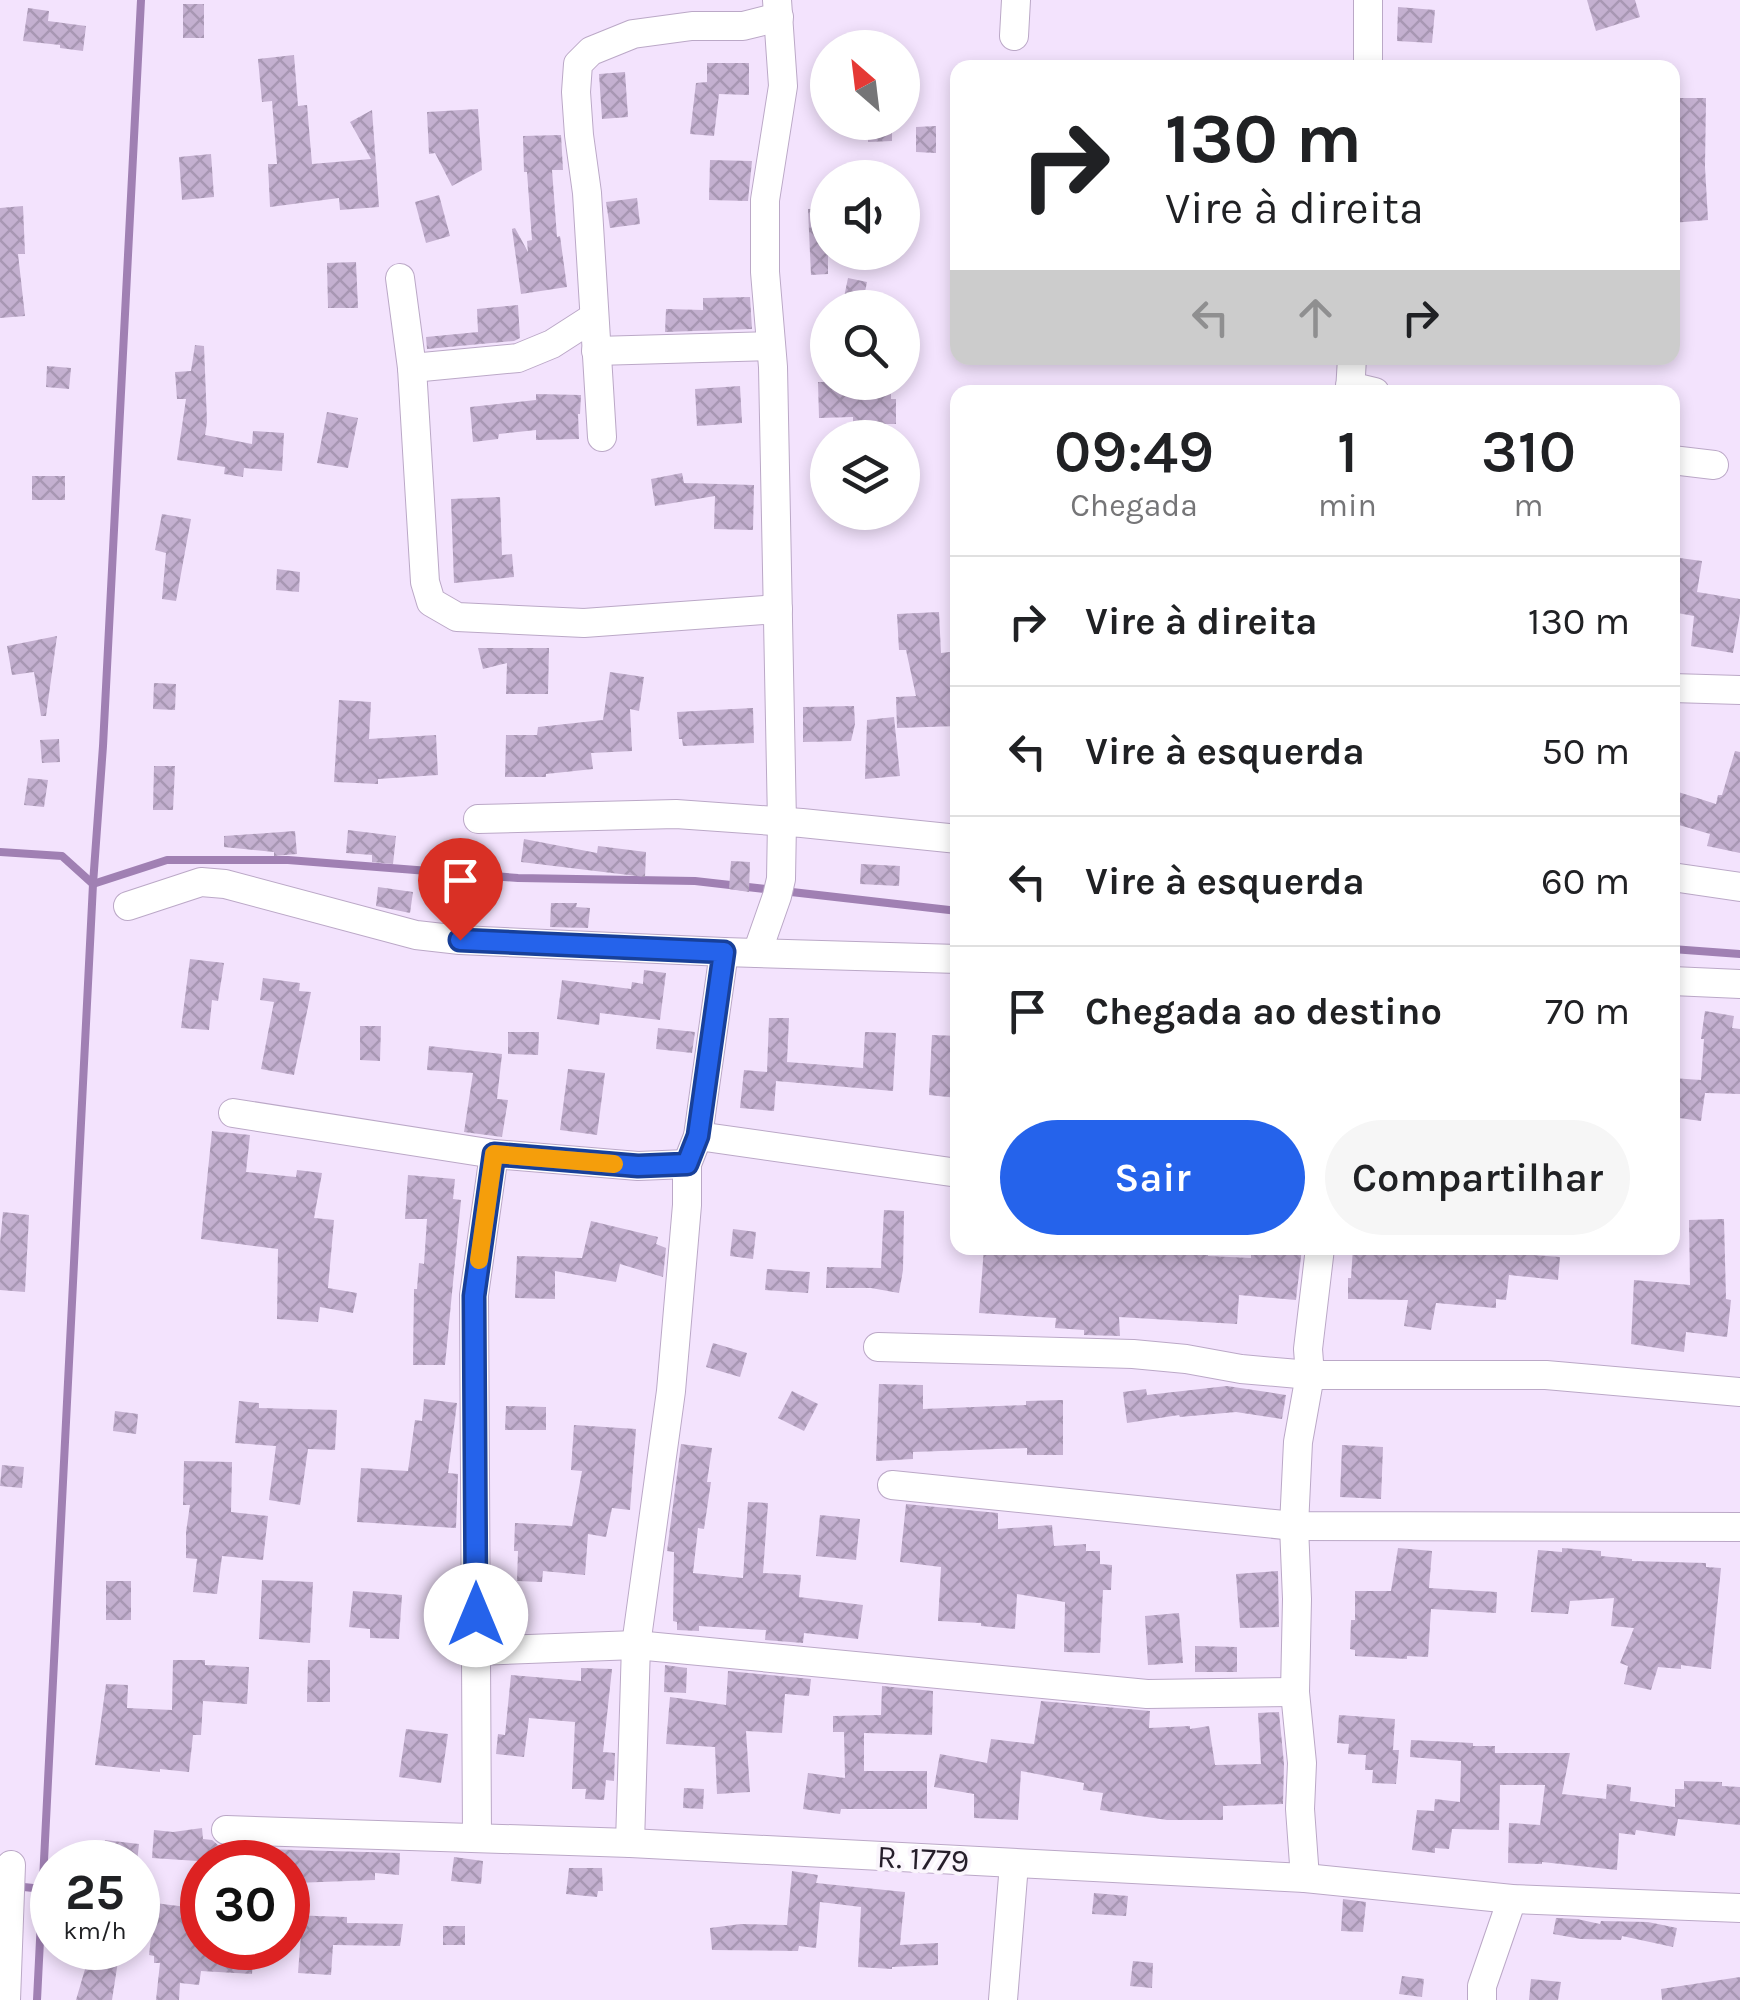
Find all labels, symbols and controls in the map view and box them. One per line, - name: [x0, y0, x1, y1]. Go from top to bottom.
- north arrow: [810, 30, 920, 140]
- map controls: [810, 30, 920, 530]
- text: 130 m: [1165, 98, 1362, 180]
- icon: right: [1000, 100, 1130, 230]
- button: sound: [810, 160, 920, 270]
- text: Vire à direita: [1165, 182, 1424, 234]
- button: search: [810, 290, 920, 400]
- icon: left: [1183, 290, 1238, 345]
- icon: ahead: [1288, 290, 1343, 345]
- icon: right: [1393, 290, 1448, 345]
- text: 09:49: [1054, 417, 1214, 487]
- text: 1: [1337, 417, 1358, 487]
- text: 310: [1481, 417, 1576, 487]
- button: layers: [810, 420, 920, 530]
- text: Chegada: [1070, 487, 1198, 524]
- text: min: [1318, 487, 1377, 524]
- text: m: [1513, 487, 1543, 524]
- icon: right: [1000, 594, 1055, 649]
- text: Vire à direita: [1085, 599, 1317, 644]
- text: 130 m: [1528, 599, 1630, 644]
- icon: left: [1000, 724, 1055, 779]
- text: Vire à esquerda: [1085, 729, 1365, 774]
- text: 50 m: [1541, 729, 1630, 774]
- pin: [418, 838, 503, 941]
- icon: arrive: [433, 853, 488, 908]
- icon: left: [1000, 854, 1055, 909]
- text: Vire à esquerda: [1085, 859, 1365, 904]
- text: 60 m: [1541, 859, 1630, 904]
- icon: arrive: [1000, 984, 1055, 1039]
- text: Chegada ao destino: [1085, 989, 1442, 1034]
- text: 70 m: [1545, 989, 1630, 1034]
- button: Sair: [1000, 1120, 1305, 1235]
- button: Compartilhar: [1325, 1120, 1630, 1235]
- position arrow: [424, 1563, 528, 1667]
- street label: R. 1779: [876, 1838, 970, 1880]
- speed limit sign: 30: [180, 1840, 310, 1970]
- text: 25: [65, 1863, 125, 1922]
- text: km/h: [63, 1916, 127, 1945]

